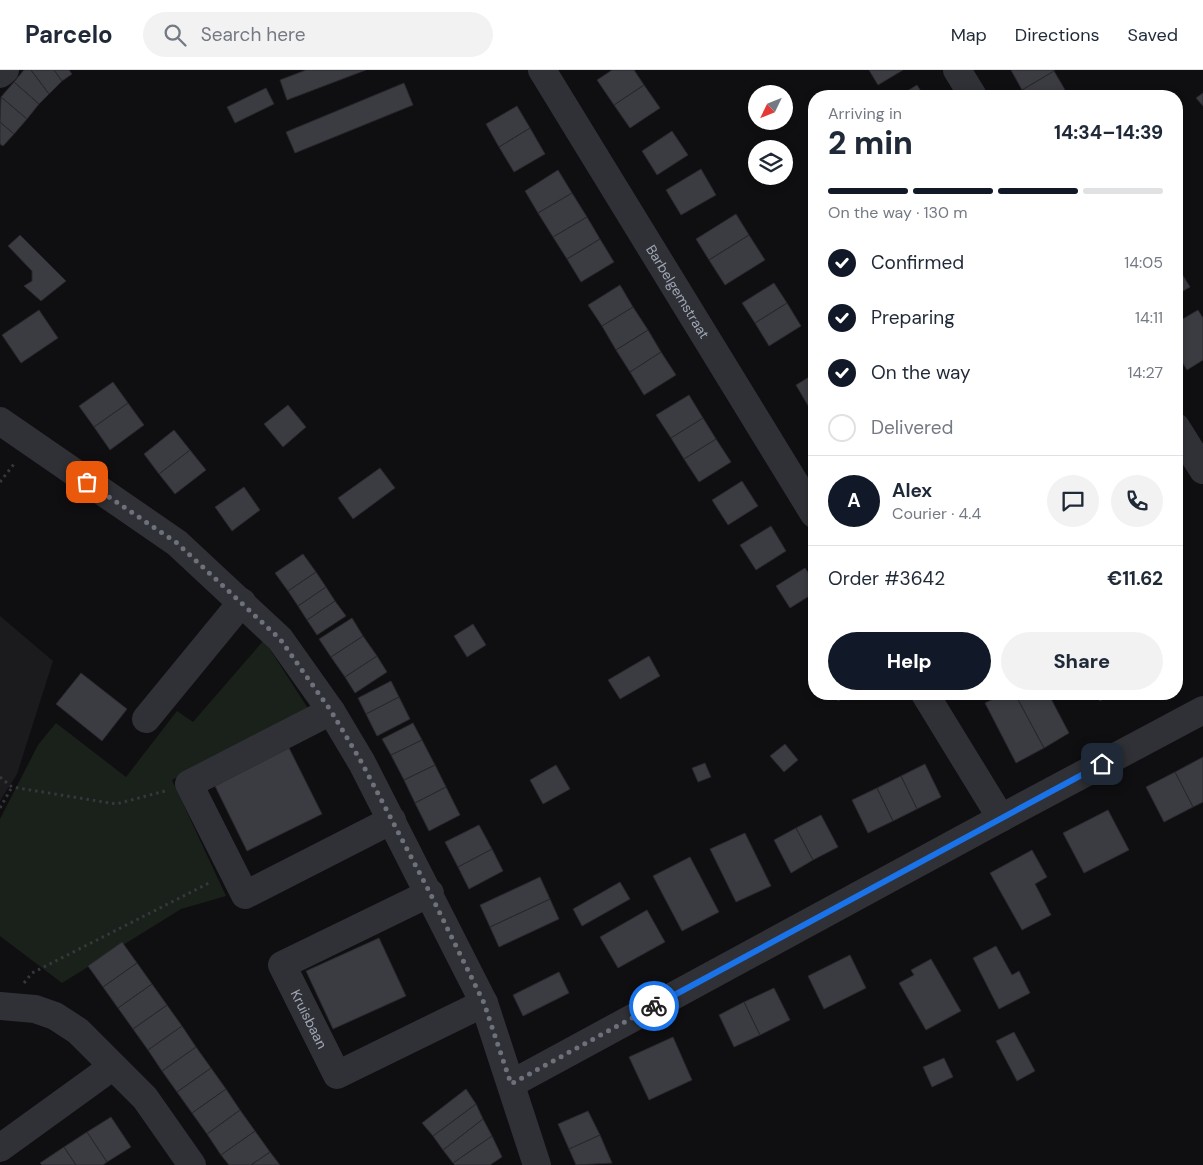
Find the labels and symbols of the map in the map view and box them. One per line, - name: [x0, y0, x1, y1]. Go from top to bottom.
- north arrow: [748, 85, 792, 130]
- street label: Barbelgemstraat: [642, 241, 713, 342]
- pin: [66, 461, 108, 503]
- pin: [1081, 743, 1123, 785]
- courier: [629, 981, 679, 1031]
- street label: Kruisbaan: [287, 986, 331, 1052]

